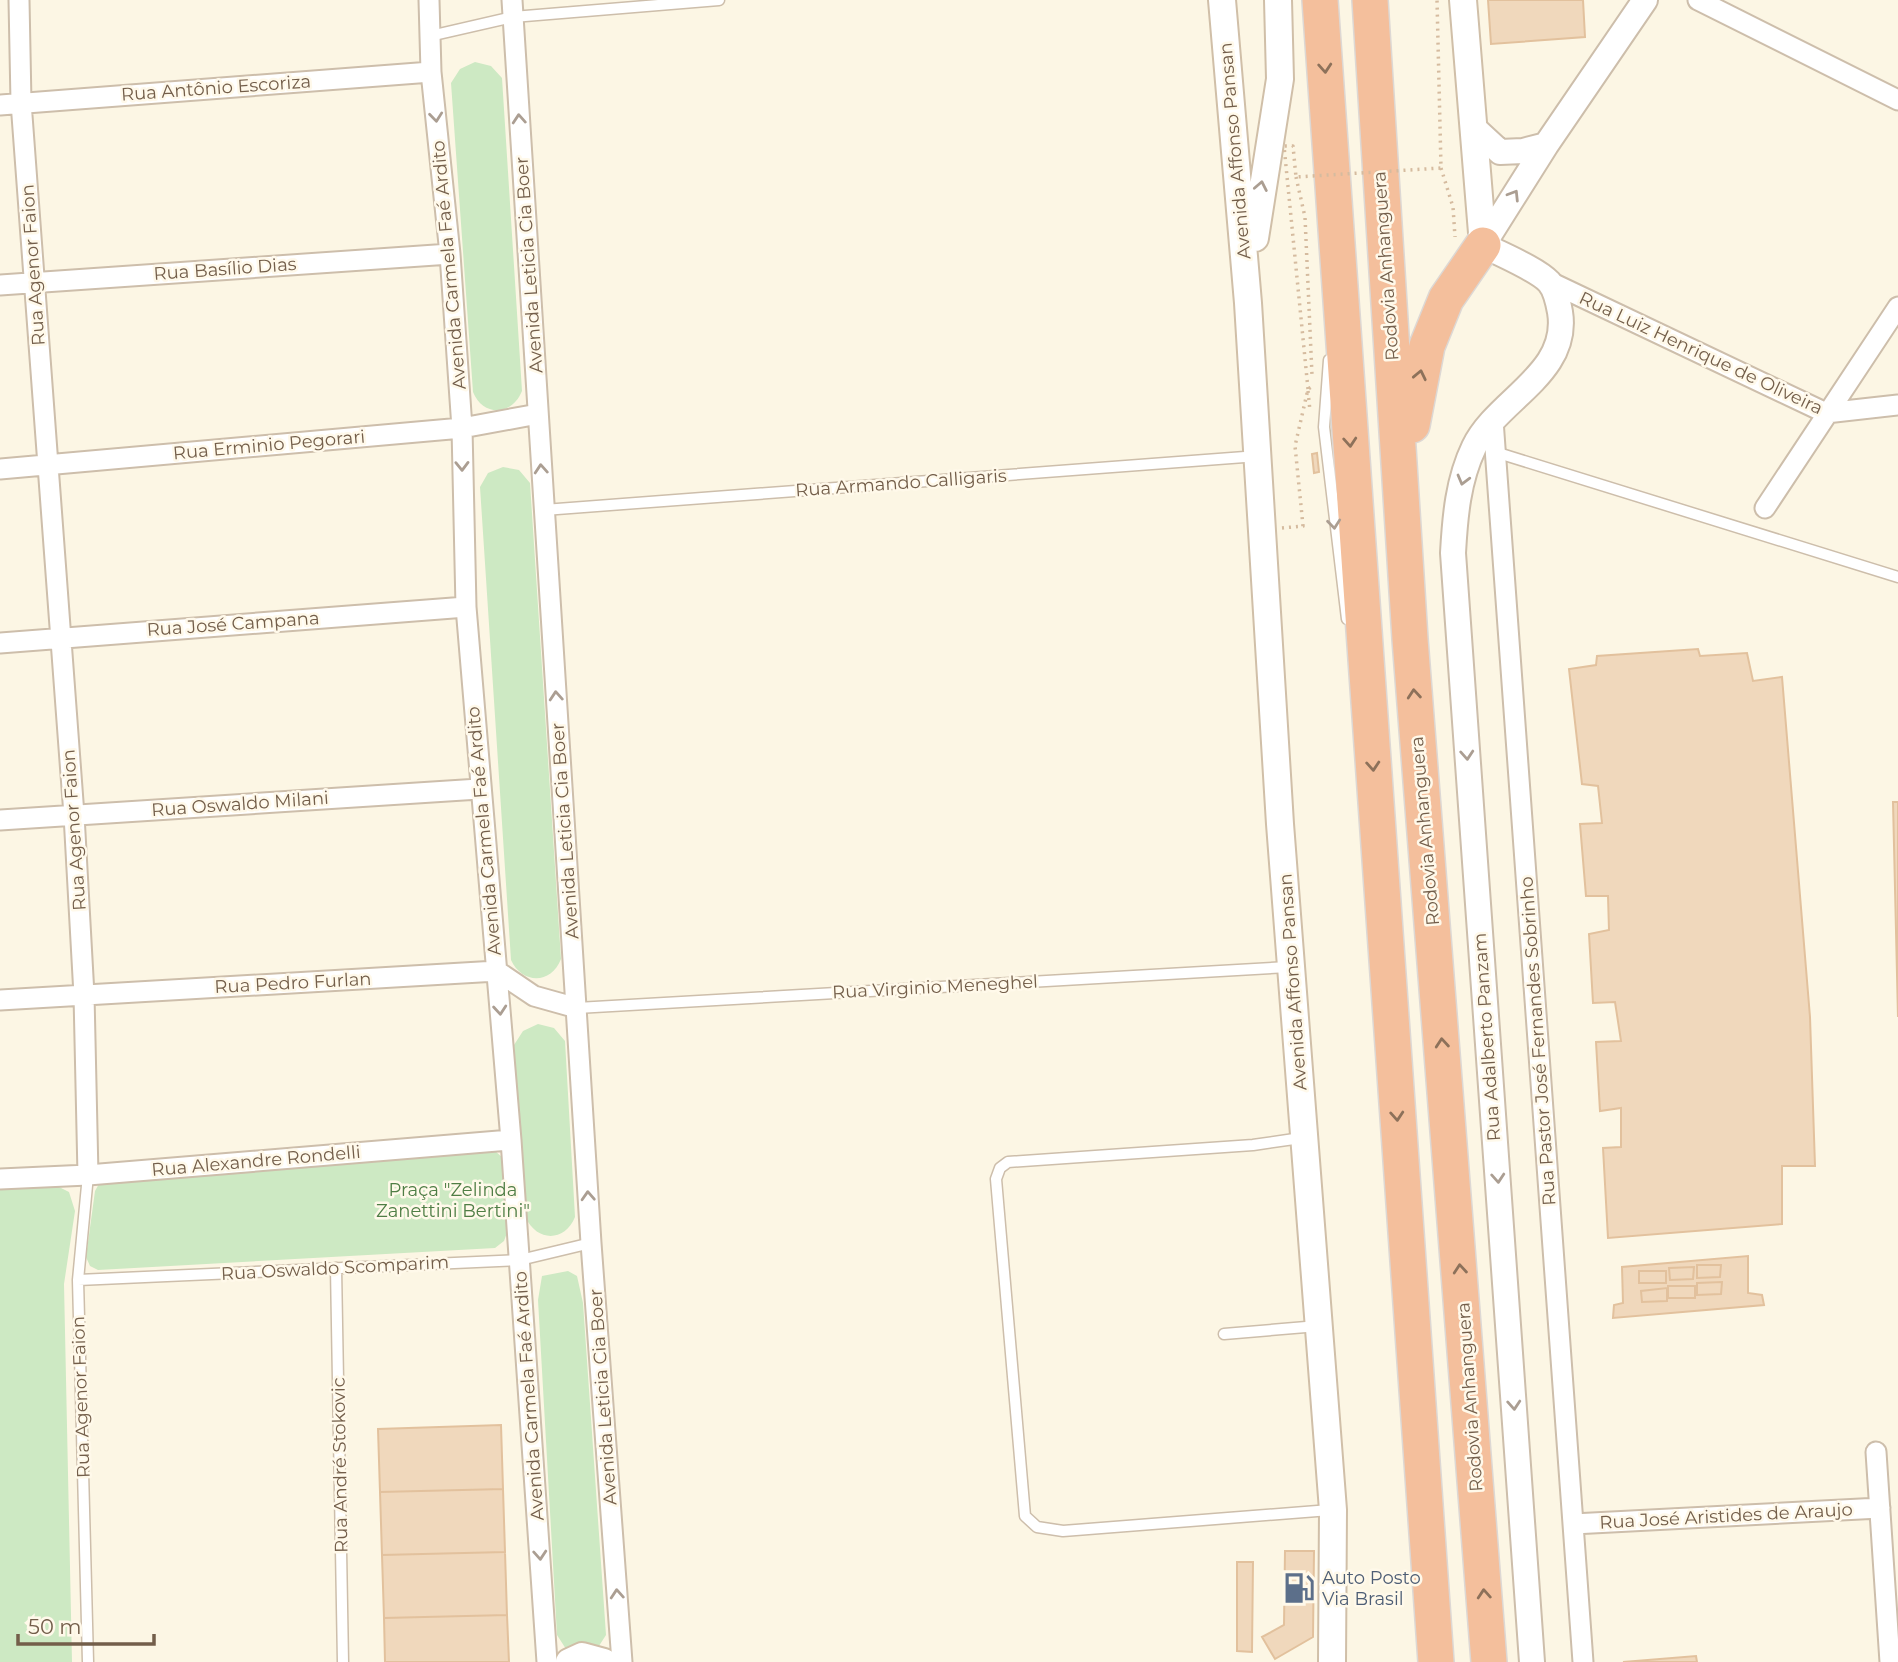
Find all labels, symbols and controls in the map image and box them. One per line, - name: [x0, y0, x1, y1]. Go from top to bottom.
- street label: Avenida Affonso Pansan: [1215, 42, 1255, 260]
- one-way arrow: [1317, 63, 1332, 74]
- street label: Rua Antônio Escoriza: [120, 70, 312, 106]
- one-way arrow: [428, 112, 443, 123]
- one-way arrow: [512, 114, 527, 125]
- street label: Avenida Carmela Faé Ardito: [427, 139, 471, 391]
- street label: Avenida Leticia Cia Boer: [510, 156, 548, 374]
- street label: Rodovia Anhanguera: [1368, 171, 1404, 361]
- one-way arrow: [1253, 180, 1268, 192]
- street label: Rua Agenor Faion: [16, 184, 50, 346]
- one-way arrow: [1506, 190, 1519, 203]
- street label: Rua Basílio Dias: [153, 253, 297, 285]
- street label: Rua Luiz Henrique de Oliveira: [1576, 287, 1826, 419]
- one-way arrow: [1411, 369, 1426, 381]
- street label: Rua Erminio Pegorari: [172, 426, 366, 464]
- one-way arrow: [1343, 436, 1358, 447]
- one-way arrow: [455, 461, 470, 472]
- one-way arrow: [534, 463, 549, 474]
- street label: Rua Armando Calligaris: [795, 465, 1008, 501]
- one-way arrow: [1457, 474, 1471, 486]
- one-way arrow: [1326, 519, 1341, 530]
- street label: Rua José Campana: [146, 607, 320, 641]
- one-way arrow: [1407, 688, 1422, 699]
- one-way arrow: [549, 690, 564, 701]
- street label: Avenida Carmela Faé Ardito: [462, 705, 506, 957]
- street label: Avenida Leticia Cia Boer: [546, 722, 584, 940]
- street label: Rodovia Anhanguera: [1406, 735, 1444, 927]
- street label: Rua Agenor Faion: [57, 749, 91, 911]
- one-way arrow: [1459, 750, 1474, 761]
- one-way arrow: [1365, 761, 1380, 772]
- street label: Rua Oswaldo Milani: [151, 787, 329, 821]
- street label: Avenida Affonso Pansan: [1274, 873, 1312, 1091]
- street label: Rua Pastor José Fernandes Sobrinho: [1516, 876, 1560, 1206]
- street label: Rua Adalberto Panzam: [1469, 932, 1505, 1142]
- street label: Rua Pedro Furlan: [214, 968, 372, 998]
- street label: Rua Virginio Meneghel: [832, 971, 1038, 1003]
- one-way arrow: [492, 1005, 507, 1016]
- one-way arrow: [1435, 1037, 1450, 1048]
- one-way arrow: [1390, 1110, 1405, 1121]
- street label: Rua Alexandre Rondelli: [151, 1141, 361, 1181]
- one-way arrow: [1490, 1173, 1505, 1184]
- park label: Praça "Zelinda Zanettini Bertini": [376, 1179, 530, 1222]
- one-way arrow: [581, 1190, 596, 1201]
- street label: Rua Oswaldo Scomparim: [220, 1251, 450, 1285]
- one-way arrow: [1453, 1264, 1468, 1275]
- street label: Avenida Carmela Faé Ardito: [509, 1270, 549, 1522]
- street label: Avenida Leticia Cia Boer: [584, 1288, 622, 1506]
- street label: Rodovia Anhanguera: [1452, 1302, 1488, 1492]
- street label: Rua Agenor Faion: [67, 1316, 95, 1478]
- street label: Rua André Stokovic: [327, 1377, 353, 1553]
- one-way arrow: [1506, 1400, 1521, 1411]
- street label: Rua José Aristides de Araujo: [1599, 1498, 1853, 1534]
- one-way arrow: [532, 1550, 547, 1561]
- place label: Auto Posto Via Brasil: [1322, 1567, 1421, 1610]
- fuel station icon: Auto Posto Via Brasil: [1282, 1571, 1316, 1605]
- one-way arrow: [610, 1588, 625, 1599]
- one-way arrow: [1477, 1588, 1492, 1599]
- scale bar: [18, 1602, 154, 1646]
- text: 50 m: [28, 1614, 82, 1639]

